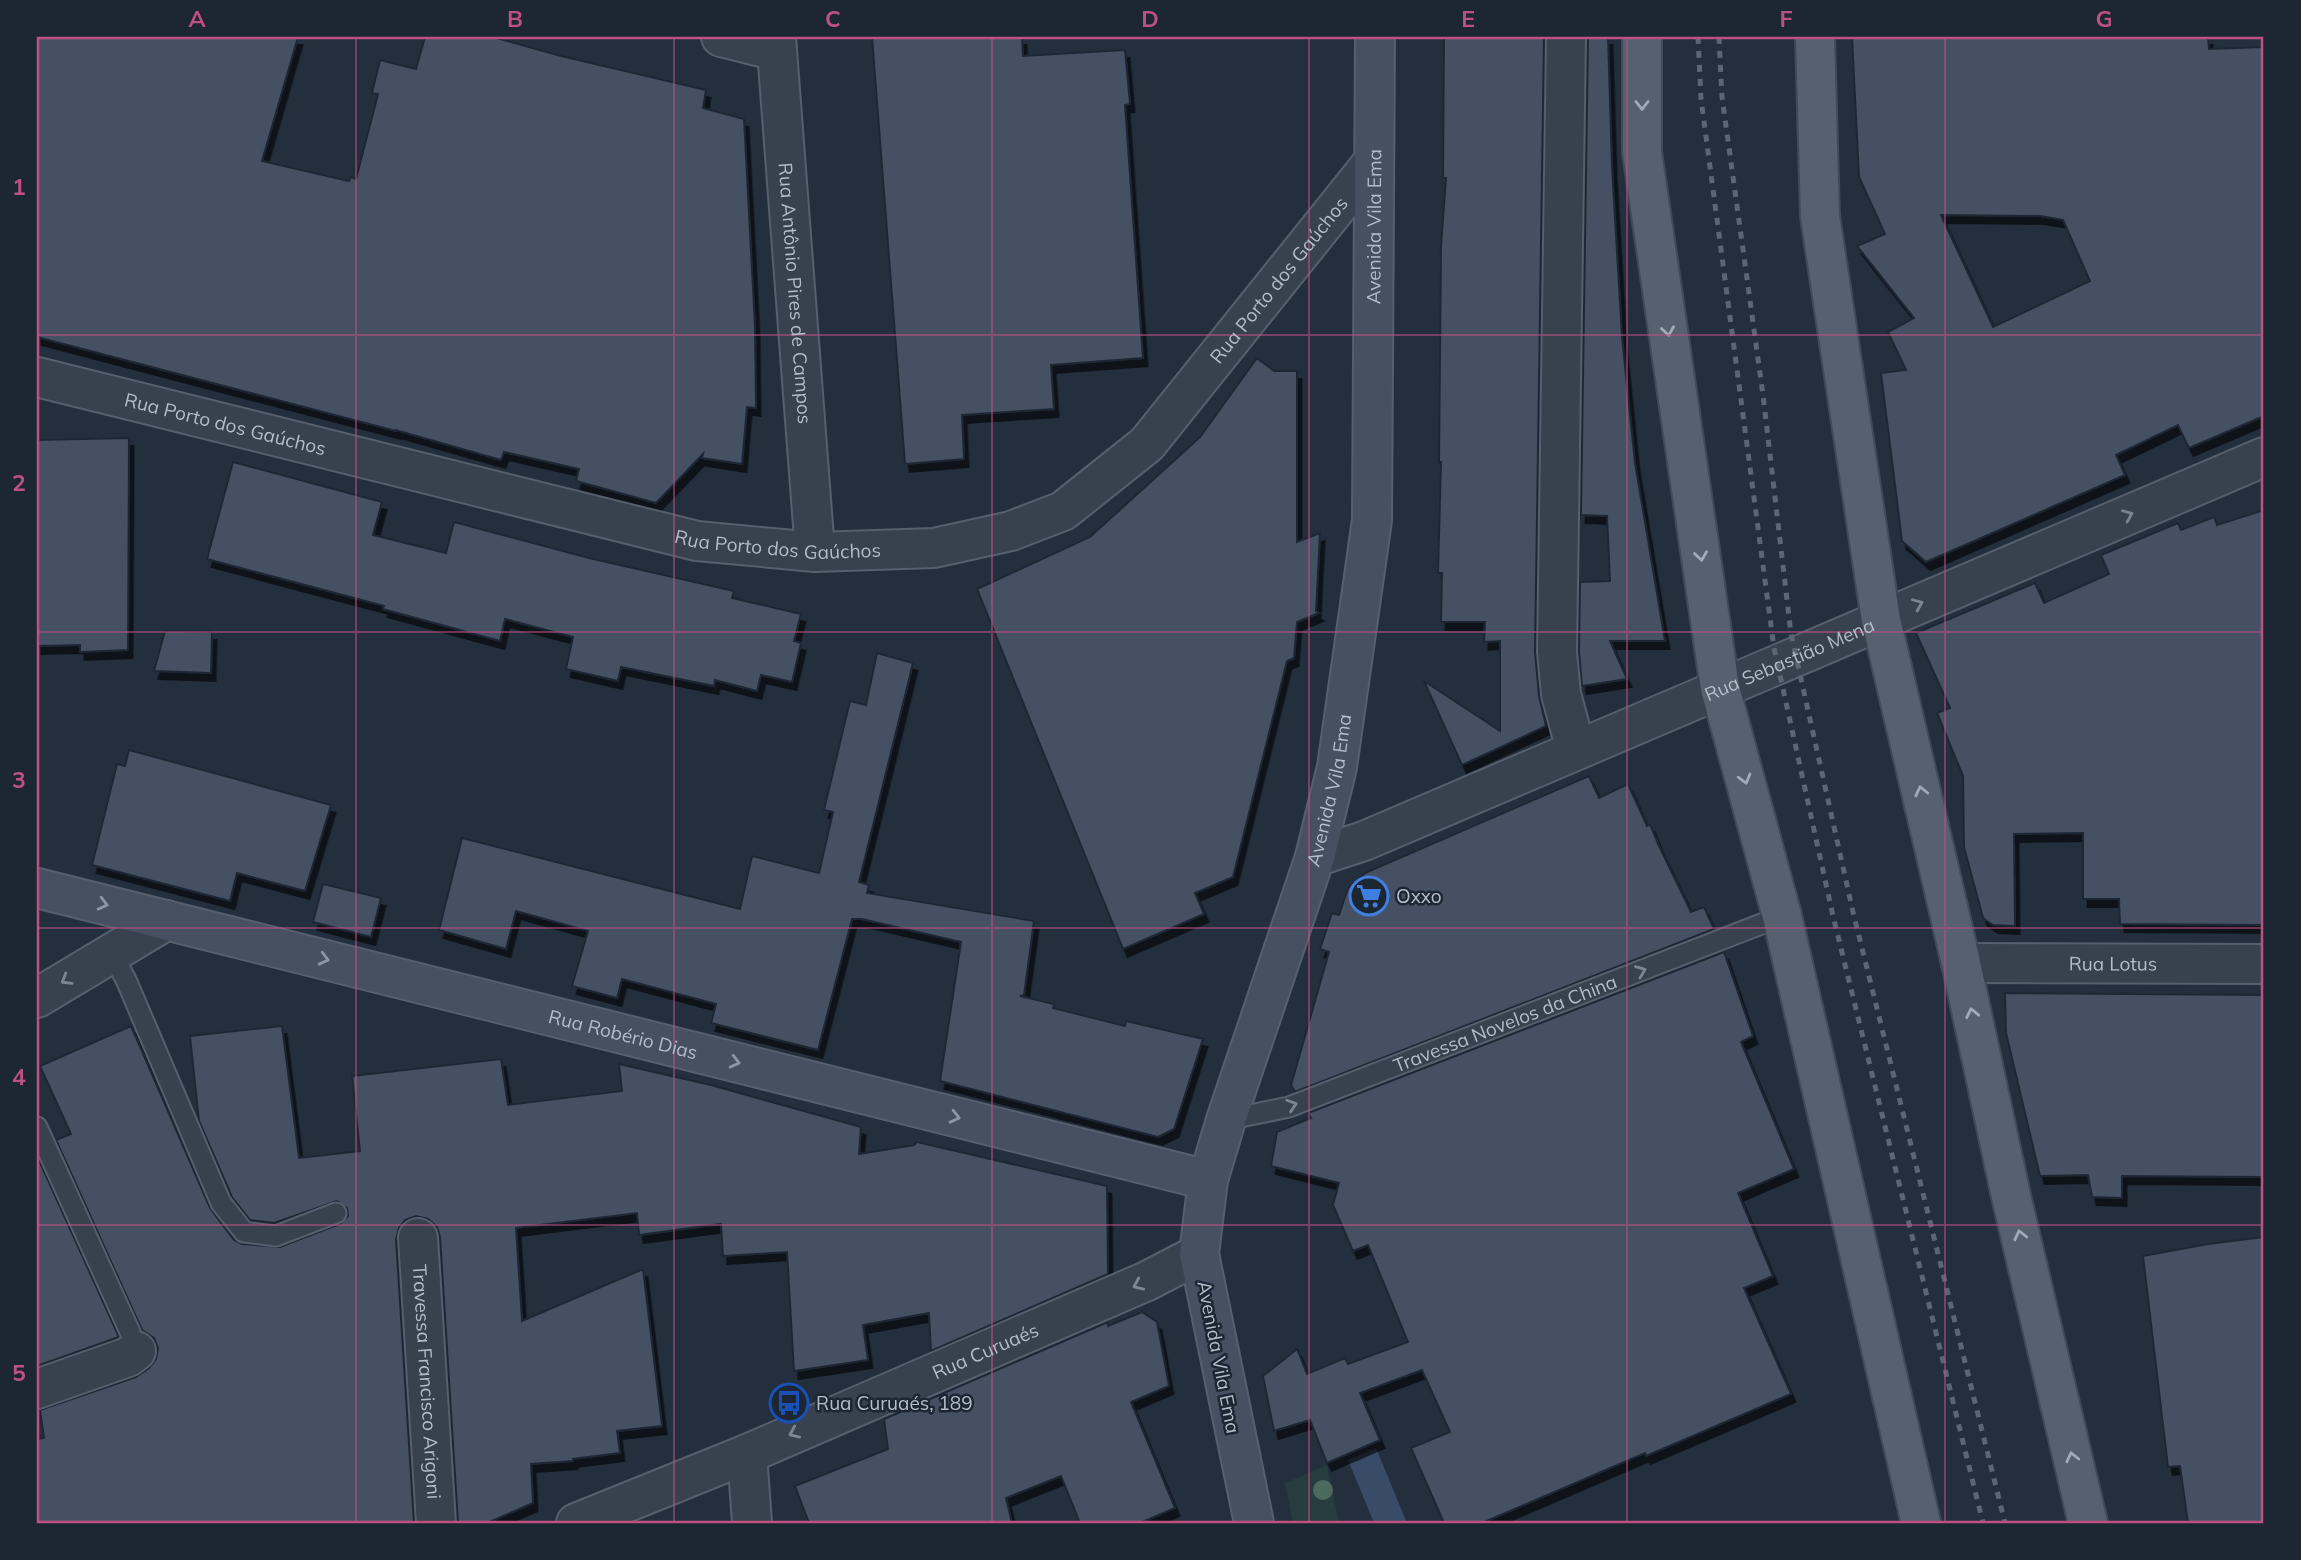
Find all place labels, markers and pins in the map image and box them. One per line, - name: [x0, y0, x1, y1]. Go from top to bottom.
- supermarket icon: Oxxo: [1348, 875, 1390, 917]
- place label: Oxxo: [1396, 884, 1442, 908]
- bus stop icon: Rua Curuaés, 189: [768, 1382, 810, 1424]
- place label: Rua Curuaés, 189: [816, 1391, 973, 1415]

